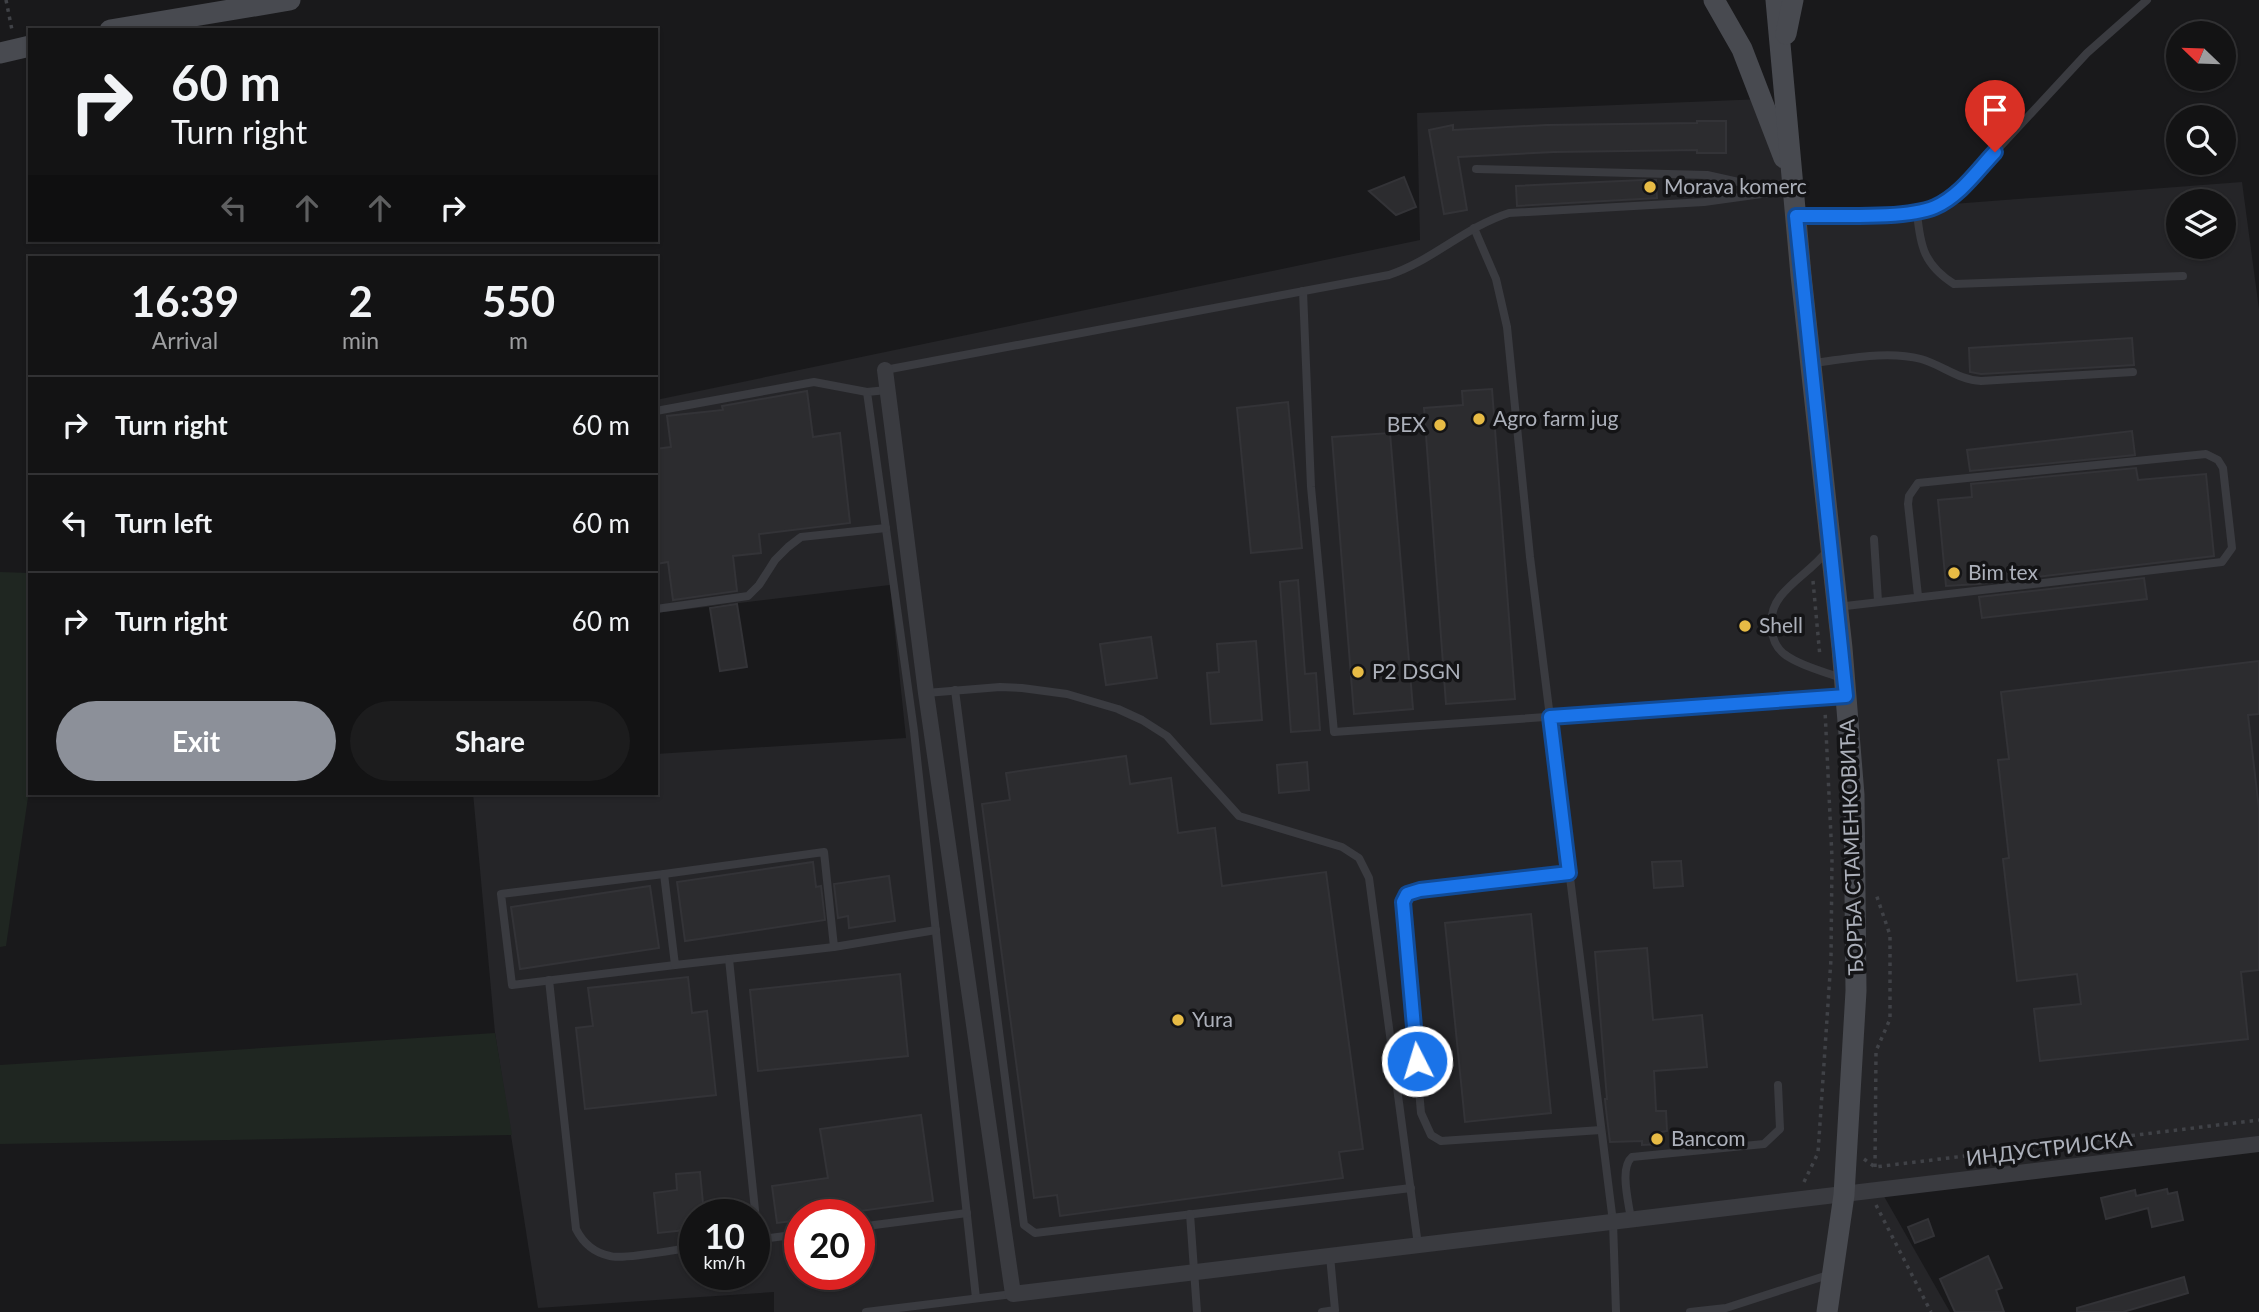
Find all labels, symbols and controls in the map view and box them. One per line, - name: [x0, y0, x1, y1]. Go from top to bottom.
- north arrow: [2166, 21, 2236, 91]
- map controls: [2166, 21, 2236, 259]
- text: 60 m: [171, 53, 281, 111]
- icon: right: [56, 56, 147, 147]
- pin: [1965, 80, 2025, 152]
- icon: arrive: [1976, 91, 2014, 129]
- button: search: [2166, 105, 2236, 175]
- text: Turn right: [171, 112, 307, 151]
- place label: Morava komerc: [1664, 173, 1807, 198]
- marker: Morava komerc: [1642, 179, 1658, 195]
- icon: left: [215, 189, 253, 227]
- icon: ahead: [288, 189, 326, 227]
- icon: ahead: [361, 189, 399, 227]
- icon: right: [434, 189, 472, 227]
- button: layers: [2166, 189, 2236, 259]
- text: 16:39: [131, 276, 239, 326]
- text: 2: [348, 276, 373, 326]
- text: 550: [482, 276, 555, 326]
- text: Arrival: [152, 326, 218, 354]
- text: min: [342, 326, 379, 354]
- text: m: [509, 326, 528, 354]
- place label: Agro farm jug: [1493, 405, 1618, 430]
- icon: right: [56, 406, 94, 444]
- text: Turn right: [115, 409, 228, 441]
- text: 60 m: [572, 409, 630, 441]
- place label: BEX: [1387, 411, 1426, 436]
- marker: Agro farm jug: [1471, 411, 1487, 427]
- marker: BEX: [1432, 417, 1448, 433]
- icon: left: [56, 504, 94, 542]
- text: Turn left: [115, 507, 212, 539]
- text: 60 m: [572, 507, 630, 539]
- place label: Bim tex: [1968, 559, 2038, 584]
- marker: Bim tex: [1946, 565, 1962, 581]
- icon: right: [56, 602, 94, 640]
- text: Turn right: [115, 605, 228, 637]
- text: 60 m: [572, 605, 630, 637]
- place label: Shell: [1759, 612, 1803, 637]
- marker: Shell: [1737, 618, 1753, 634]
- place label: P2 DSGN: [1372, 658, 1461, 683]
- marker: P2 DSGN: [1350, 664, 1366, 680]
- button: Exit: [56, 701, 336, 781]
- button: Share: [350, 701, 630, 781]
- street label: ЂОРЂА СТАМЕНКОВИЋА: [1834, 718, 1867, 976]
- place label: Yura: [1192, 1006, 1233, 1031]
- marker: Yura: [1170, 1012, 1186, 1028]
- position arrow: [1380, 1024, 1454, 1098]
- place label: Bancom: [1671, 1125, 1746, 1150]
- street label: ИНДУСТРИЈСКА: [1964, 1125, 2134, 1170]
- marker: Bancom: [1649, 1131, 1665, 1147]
- speed limit sign: 20: [784, 1199, 875, 1290]
- text: 10: [704, 1214, 745, 1256]
- text: km/h: [703, 1251, 746, 1273]

